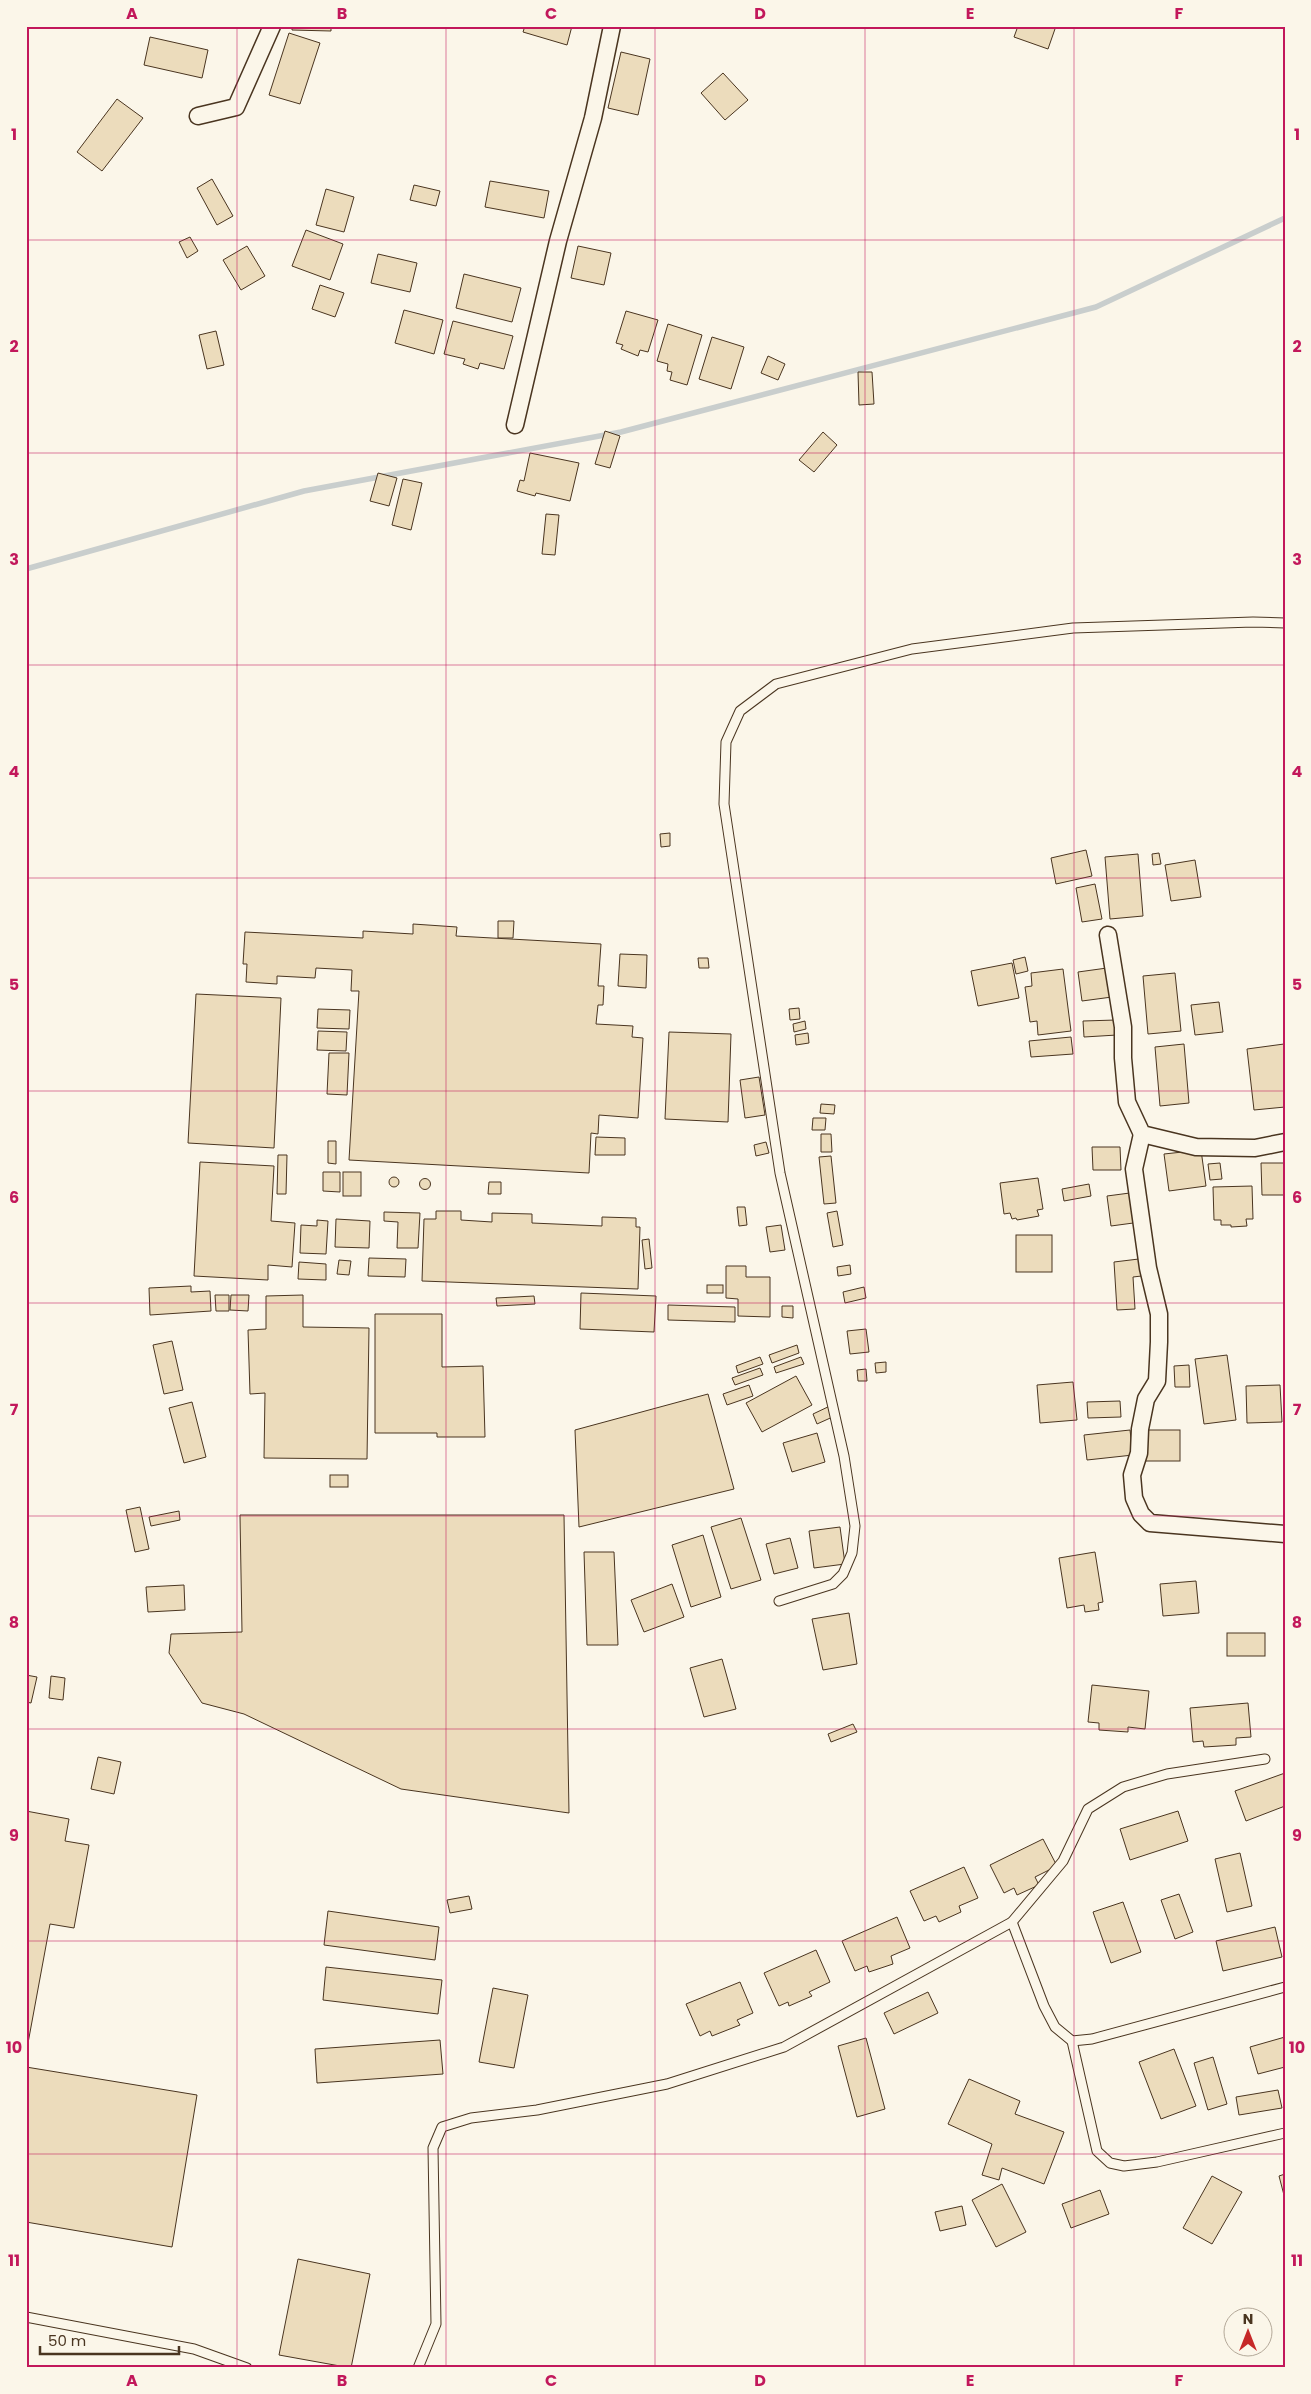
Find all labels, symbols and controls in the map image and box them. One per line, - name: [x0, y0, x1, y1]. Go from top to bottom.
- text: A: [126, 2, 138, 25]
- text: B: [337, 2, 347, 25]
- text: C: [545, 2, 557, 25]
- text: D: [754, 2, 766, 25]
- text: E: [966, 2, 974, 25]
- text: F: [1175, 2, 1184, 25]
- text: 1: [11, 123, 17, 146]
- text: 1: [1294, 123, 1300, 146]
- text: 2: [9, 335, 19, 358]
- text: 2: [1292, 335, 1302, 358]
- text: 3: [9, 548, 19, 571]
- text: 3: [1292, 548, 1302, 571]
- text: 4: [9, 760, 20, 783]
- text: 4: [1292, 760, 1303, 783]
- text: 5: [9, 973, 19, 996]
- text: 5: [1292, 973, 1302, 996]
- text: 6: [9, 1186, 19, 1209]
- text: 6: [1292, 1186, 1302, 1209]
- text: 7: [10, 1398, 19, 1421]
- text: 7: [1293, 1398, 1302, 1421]
- text: 8: [9, 1611, 19, 1634]
- text: 8: [1292, 1611, 1302, 1634]
- text: 9: [9, 1824, 19, 1847]
- text: 9: [1292, 1824, 1302, 1847]
- text: 10: [6, 2036, 22, 2059]
- text: 10: [1289, 2036, 1305, 2059]
- text: 11: [8, 2249, 20, 2272]
- text: 11: [1291, 2249, 1303, 2272]
- north arrow: [1224, 2306, 1274, 2356]
- text: N: [1243, 2309, 1253, 2329]
- scale bar: [40, 2324, 179, 2356]
- text: 50 m: [48, 2330, 86, 2351]
- text: A: [126, 2369, 138, 2392]
- text: B: [337, 2369, 347, 2392]
- text: C: [545, 2369, 557, 2392]
- text: D: [754, 2369, 766, 2392]
- text: E: [966, 2369, 974, 2392]
- text: F: [1175, 2369, 1184, 2392]

